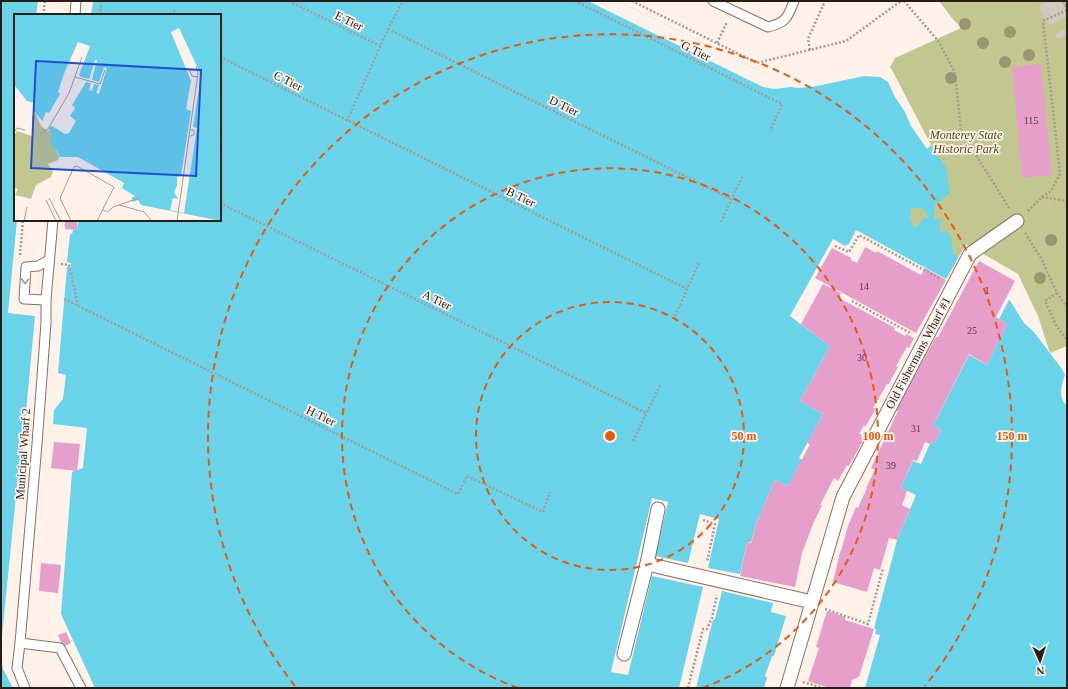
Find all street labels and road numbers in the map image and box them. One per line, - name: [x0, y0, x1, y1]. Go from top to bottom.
- street label: E Tier: [333, 8, 365, 34]
- street label: G Tier: [679, 38, 713, 64]
- street label: C Tier: [271, 68, 305, 94]
- street label: D Tier: [547, 93, 581, 119]
- street label: B Tier: [504, 184, 538, 210]
- street label: A Tier: [420, 287, 454, 313]
- street label: Old Fishermans Wharf #1: [883, 295, 953, 411]
- street label: H Tier: [304, 403, 338, 429]
- street label: Municipal Wharf 2: [13, 408, 33, 500]

